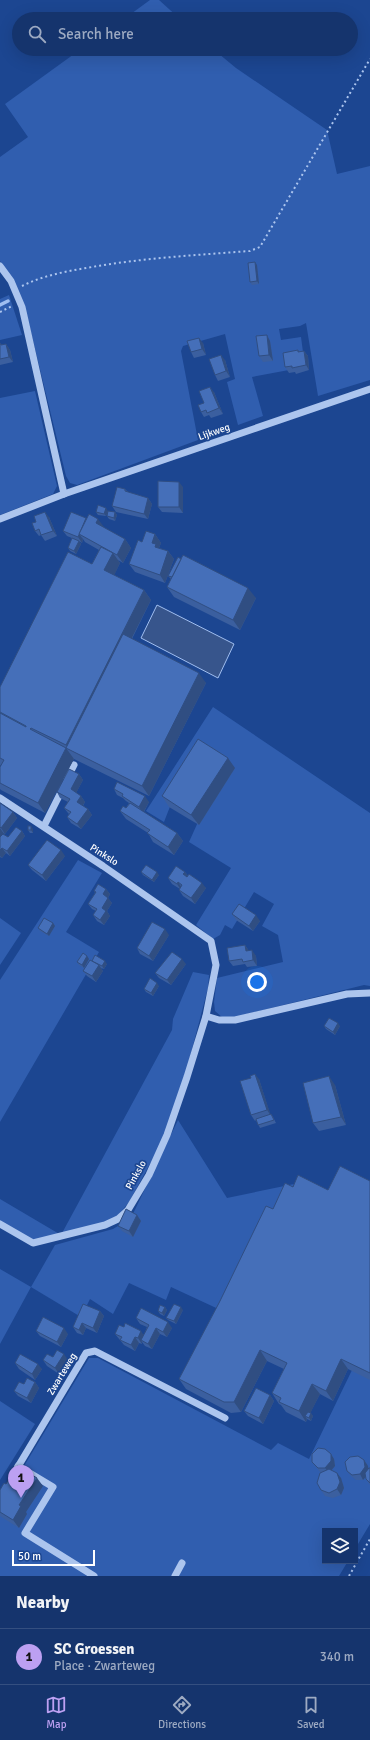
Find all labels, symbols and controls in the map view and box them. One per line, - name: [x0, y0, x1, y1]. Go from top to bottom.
- search box: [12, 12, 358, 56]
- icon: search: [26, 23, 48, 45]
- text: Search here: [58, 25, 134, 43]
- street label: Lijkweg: [196, 421, 232, 443]
- street label: Pinkslo: [88, 842, 120, 868]
- your location: [247, 972, 267, 992]
- street label: Pinkslo: [123, 1158, 149, 1192]
- street label: Zwarteweg: [45, 1351, 79, 1397]
- pin: 1: [8, 1465, 34, 1498]
- map controls: [322, 1528, 358, 1564]
- button: layers: [322, 1528, 358, 1564]
- scale bar: [12, 1548, 95, 1567]
- text: 50 m: [18, 1550, 41, 1563]
- text: Nearby: [16, 1592, 69, 1613]
- text: SC Groessen: [54, 1640, 134, 1658]
- text: 1: [25, 1649, 33, 1665]
- text: 340 m: [320, 1649, 354, 1665]
- text: Place · Zwarteweg: [54, 1658, 155, 1674]
- tab: Map: [45, 1694, 67, 1731]
- tab: Directions: [158, 1694, 206, 1731]
- tab: Saved: [297, 1694, 325, 1731]

